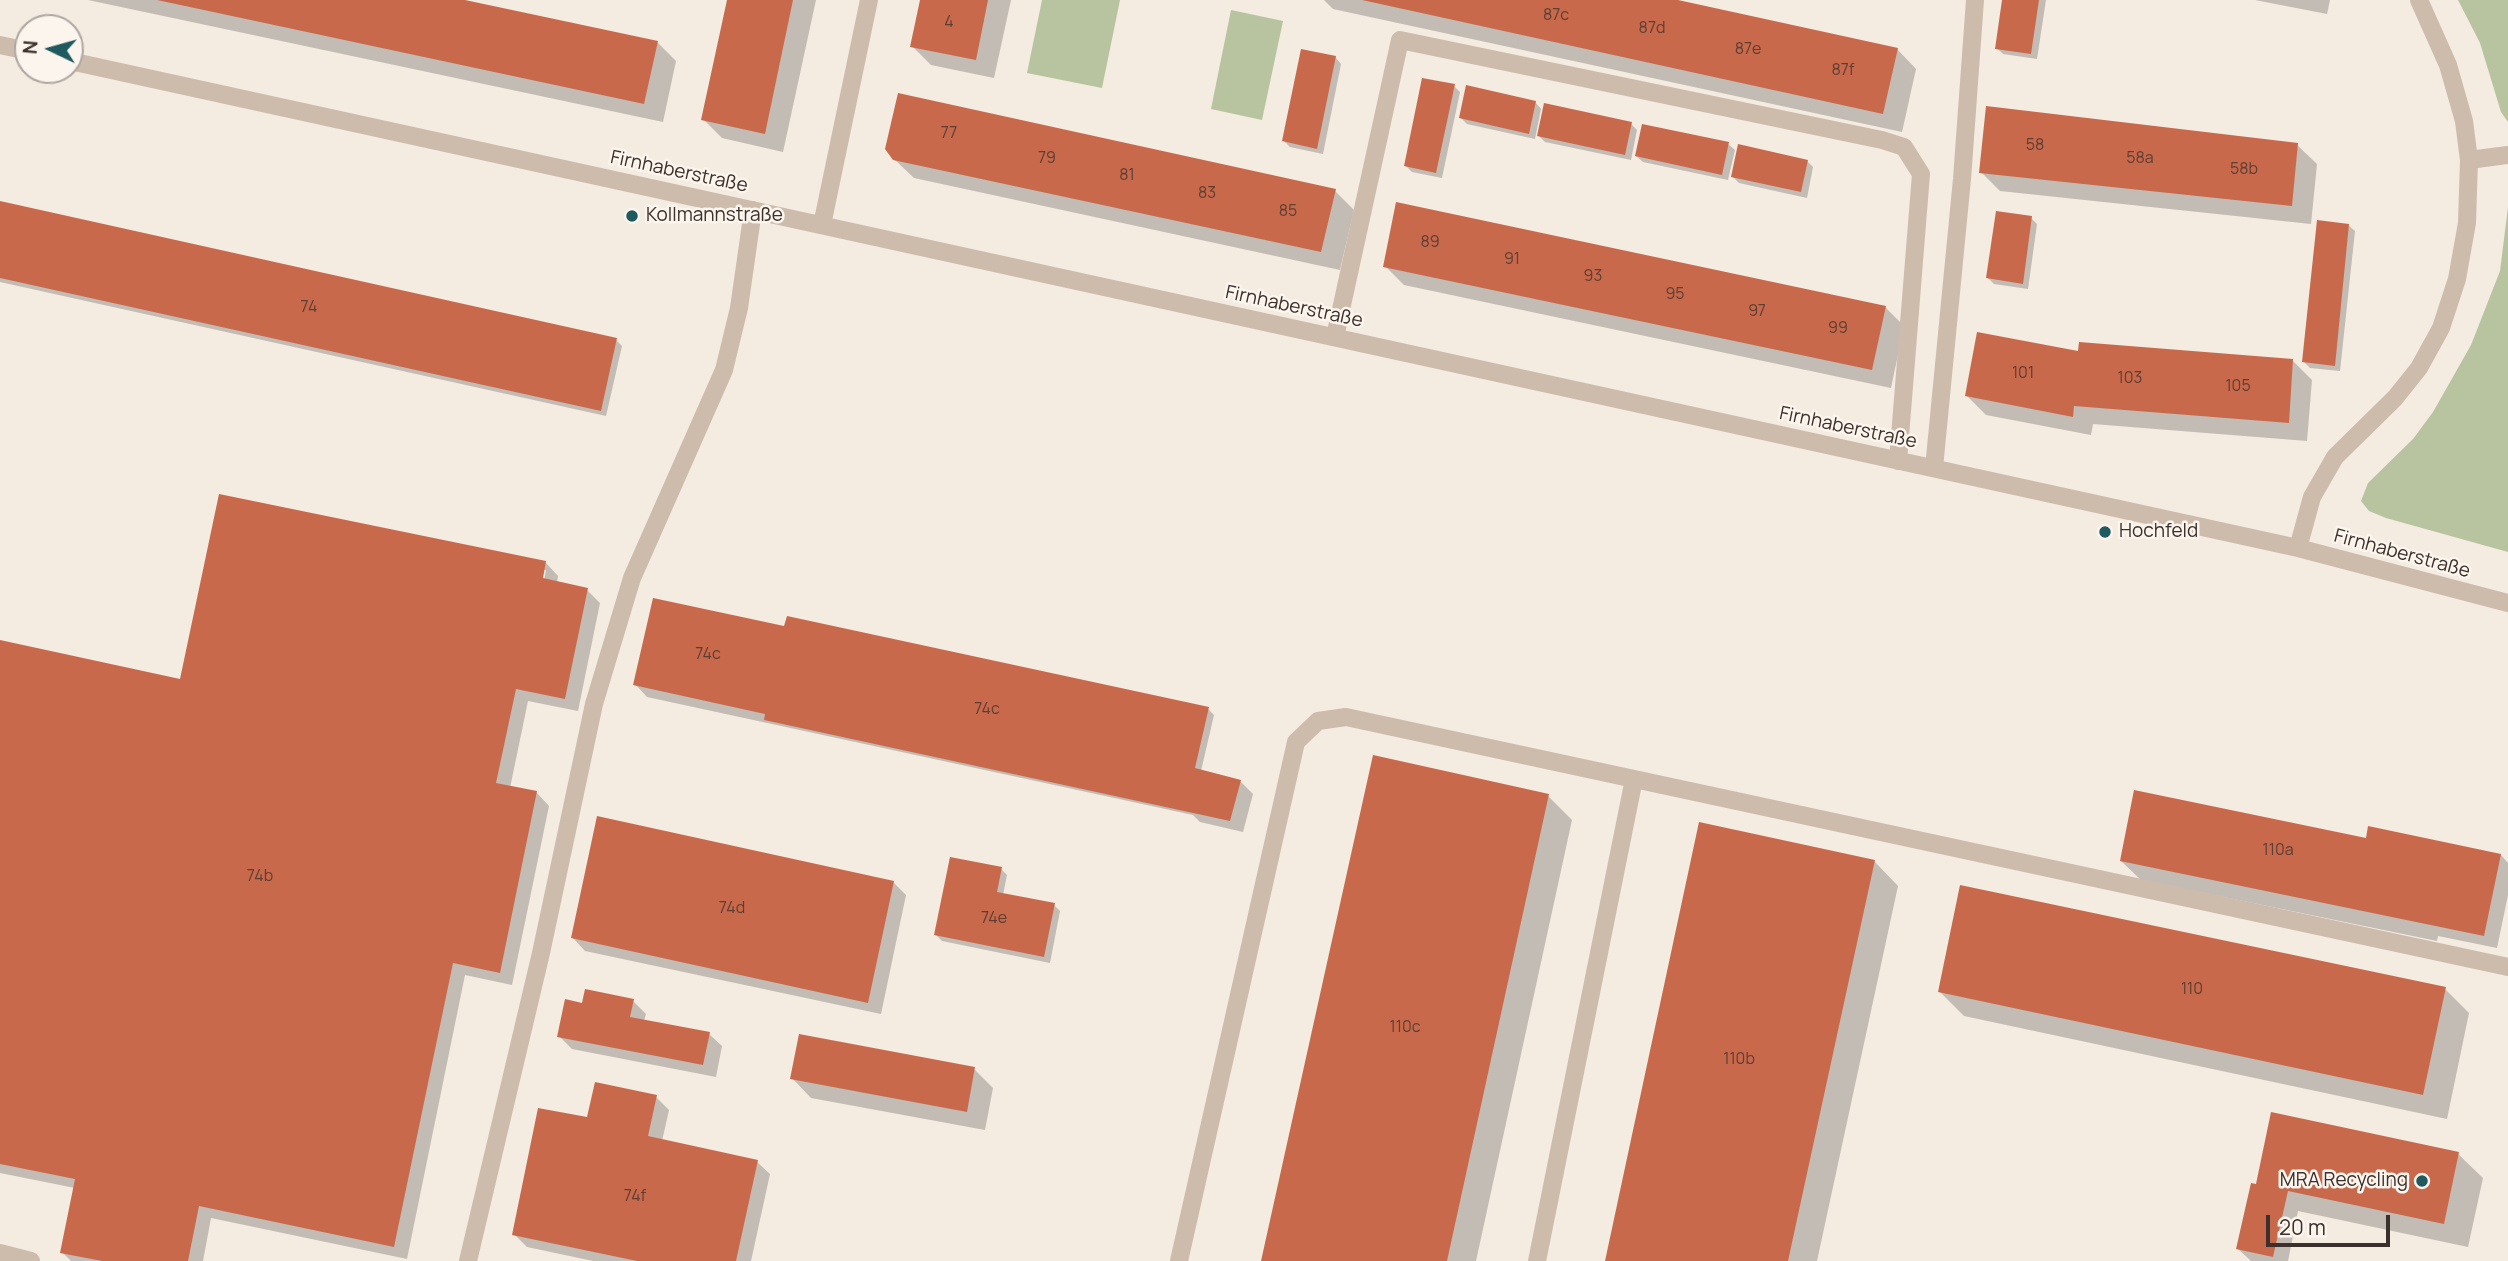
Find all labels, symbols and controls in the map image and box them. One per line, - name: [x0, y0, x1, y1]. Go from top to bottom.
- house number: 87c: [1543, 6, 1569, 26]
- house number: 4: [944, 13, 954, 33]
- north arrow: [14, 14, 84, 84]
- house number: 87d: [1639, 19, 1665, 39]
- text: N: [17, 39, 44, 55]
- house number: 87e: [1735, 40, 1761, 60]
- house number: 87f: [1832, 61, 1854, 81]
- house number: 77: [941, 124, 957, 144]
- house number: 58: [2026, 136, 2044, 156]
- street label: Firnhaberstraße: [608, 146, 750, 198]
- house number: 79: [1038, 149, 1056, 169]
- house number: 58a: [2126, 149, 2154, 169]
- house number: 58b: [2230, 160, 2258, 180]
- house number: 81: [1119, 166, 1135, 186]
- house number: 83: [1198, 184, 1216, 204]
- house number: 85: [1279, 202, 1297, 222]
- place label: Kollmannstraße: [646, 205, 783, 227]
- marker: Kollmannstraße: [624, 208, 640, 224]
- house number: 89: [1420, 233, 1440, 253]
- house number: 91: [1504, 250, 1520, 270]
- house number: 93: [1584, 267, 1602, 287]
- street label: Firnhaberstraße: [1223, 281, 1365, 333]
- house number: 95: [1665, 285, 1685, 305]
- house number: 74: [301, 298, 317, 318]
- house number: 97: [1748, 302, 1766, 322]
- house number: 99: [1828, 319, 1848, 339]
- house number: 101: [2012, 364, 2034, 384]
- house number: 103: [2118, 369, 2142, 389]
- house number: 105: [2225, 377, 2251, 397]
- street label: Firnhaberstraße: [1777, 402, 1919, 454]
- place label: Hochfeld: [2119, 521, 2198, 543]
- marker: Hochfeld: [2097, 524, 2113, 540]
- street label: Firnhaberstraße: [2331, 525, 2473, 583]
- house number: 74c: [695, 645, 721, 665]
- house number: 74c: [974, 700, 1000, 720]
- house number: 110a: [2262, 841, 2294, 861]
- house number: 74b: [247, 867, 273, 887]
- house number: 74d: [719, 899, 745, 919]
- house number: 74e: [981, 909, 1007, 929]
- house number: 110: [2181, 980, 2203, 1000]
- house number: 110c: [1389, 1018, 1421, 1038]
- house number: 110b: [1723, 1050, 1755, 1070]
- place label: MRA Recycling: [2280, 1170, 2408, 1192]
- marker: MRA Recycling: [2414, 1173, 2430, 1189]
- house number: 74f: [624, 1187, 646, 1207]
- scale bar: [2270, 1202, 2394, 1246]
- text: 20 m: [2279, 1213, 2326, 1241]

